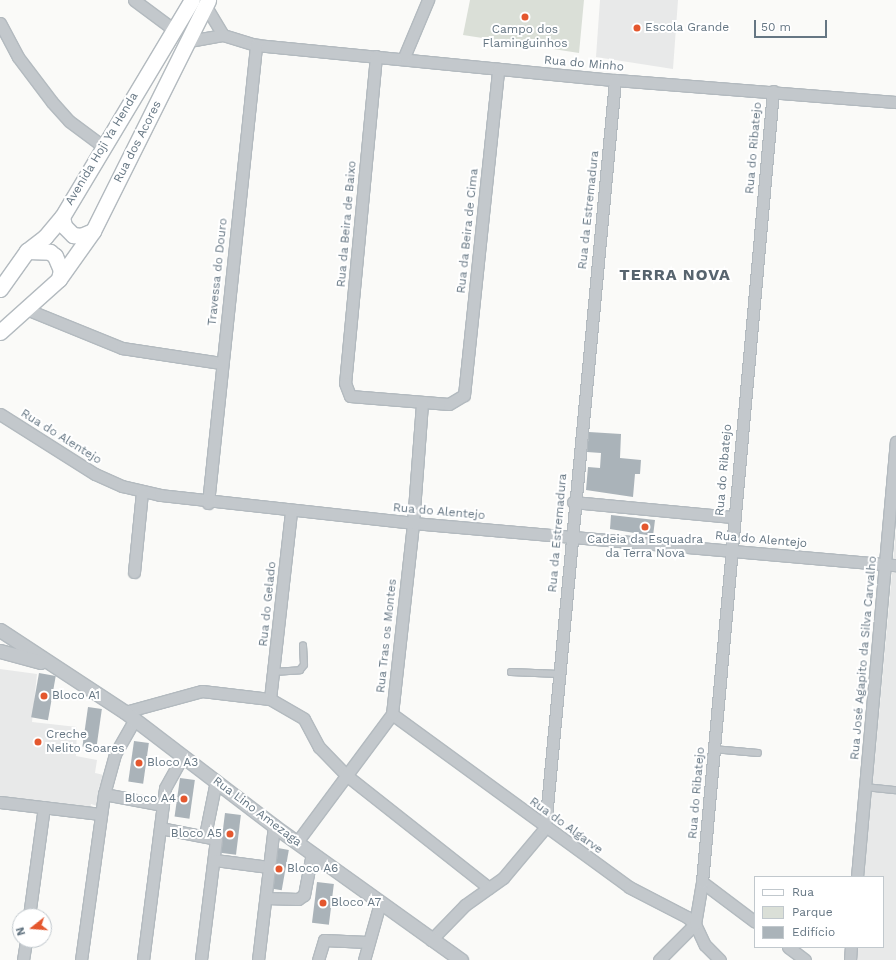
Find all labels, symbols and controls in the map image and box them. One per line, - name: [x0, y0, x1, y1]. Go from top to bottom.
- marker: Campo dos Flaminguinhos: [520, 12, 530, 22]
- scale bar: [756, 12, 829, 38]
- text: 50 m: [761, 20, 791, 34]
- place label: Escola Grande: [645, 21, 730, 35]
- place label: Campo dos Flaminguinhos: [482, 23, 568, 51]
- marker: Escola Grande: [632, 23, 642, 33]
- street label: Rua do Minho: [543, 53, 625, 75]
- street label: Avenida Hoji Ya Henda: [62, 89, 142, 209]
- street label: Rua dos Acores: [111, 98, 165, 186]
- street label: Rua do Ribatejo: [743, 101, 765, 195]
- street label: Rua da Estremadura: [576, 150, 602, 270]
- street label: Rua da Beira de Baixo: [334, 160, 360, 288]
- street label: Rua da Beira de Cima: [454, 167, 482, 295]
- street label: Travessa do Douro: [205, 217, 231, 327]
- district label: TERRA NOVA: [619, 265, 731, 285]
- street label: Rua do Alentejo: [18, 406, 104, 468]
- street label: Rua do Ribatejo: [713, 423, 735, 517]
- street label: Rua da Estremadura: [546, 473, 570, 593]
- street label: Rua do Alentejo: [392, 501, 486, 523]
- marker: Cadeia da Esquadra da Terra Nova: [640, 522, 650, 532]
- street label: Rua do Alentejo: [714, 529, 808, 551]
- place label: Cadeia da Esquadra da Terra Nova: [587, 533, 703, 561]
- street label: Rua José Agapito da Silva Carvalho: [848, 555, 880, 761]
- street label: Rua do Gelado: [256, 561, 280, 647]
- street label: Rua Tras os Montes: [374, 578, 400, 694]
- place label: Bloco A1: [52, 689, 101, 703]
- marker: Bloco A1: [39, 691, 49, 701]
- place label: Creche Nelito Soares: [46, 728, 124, 756]
- marker: Creche Nelito Soares: [33, 737, 43, 747]
- street label: Rua do Ribatejo: [686, 746, 708, 840]
- place label: Bloco A3: [147, 756, 199, 770]
- marker: Bloco A3: [134, 758, 144, 768]
- street label: Rua Lino Amezaga: [210, 774, 304, 850]
- place label: Bloco A4: [124, 792, 176, 806]
- marker: Bloco A4: [179, 794, 189, 804]
- street label: Rua do Algarve: [526, 794, 606, 858]
- place label: Bloco A5: [170, 827, 222, 841]
- marker: Bloco A5: [225, 829, 235, 839]
- place label: Bloco A6: [287, 862, 339, 876]
- marker: Bloco A6: [274, 864, 284, 874]
- legend: [754, 876, 884, 948]
- text: Rua: [792, 885, 814, 899]
- place label: Bloco A7: [331, 896, 382, 910]
- marker: Bloco A7: [318, 898, 328, 908]
- text: Parque: [792, 905, 833, 919]
- north arrow: [12, 908, 52, 948]
- text: Edifício: [792, 925, 835, 939]
- text: N: [14, 926, 28, 937]

